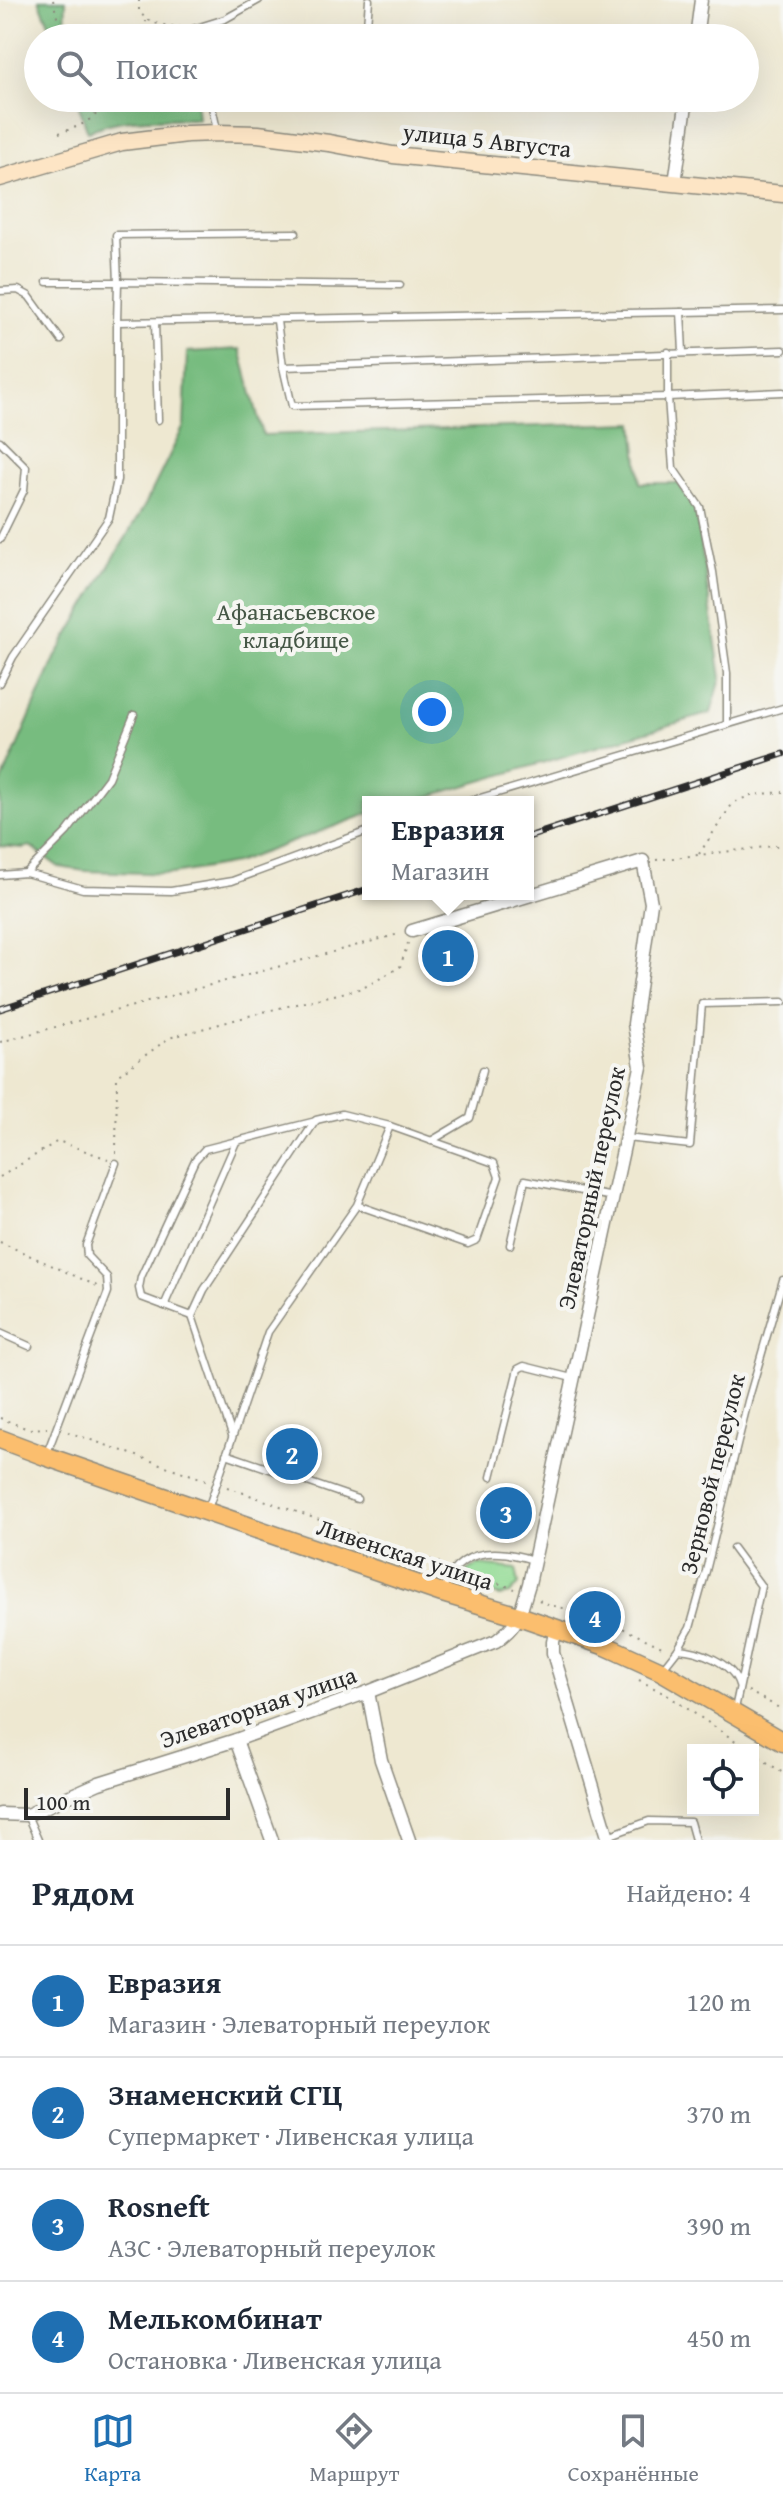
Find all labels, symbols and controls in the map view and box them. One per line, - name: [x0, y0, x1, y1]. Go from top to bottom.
- search box: [24, 24, 759, 112]
- icon: search: [52, 46, 96, 90]
- text: Поиск: [116, 46, 198, 90]
- street label: улица 5 Августа: [400, 114, 574, 166]
- park label: Афанасьевское кладбище: [216, 594, 376, 657]
- your location: [412, 692, 452, 732]
- popup: [362, 796, 534, 900]
- text: Евразия: [391, 807, 505, 851]
- text: Магазин: [391, 851, 489, 890]
- pin: 1: [422, 926, 474, 986]
- street label: Элеваторный переулок: [548, 1063, 634, 1313]
- street label: Зерновой переулок: [670, 1370, 754, 1578]
- pin: 2: [266, 1424, 318, 1484]
- pin: 3: [480, 1483, 532, 1543]
- street label: Ливенская улица: [312, 1509, 498, 1599]
- pin: 4: [569, 1587, 621, 1647]
- street label: Элеваторная улица: [155, 1657, 361, 1757]
- map controls: [687, 1744, 759, 1816]
- button: locate: [687, 1744, 759, 1816]
- scale bar: [24, 1784, 230, 1820]
- text: 100 m: [36, 1786, 91, 1818]
- text: Рядом: [32, 1868, 135, 1917]
- text: Найдено: 4: [627, 1873, 751, 1912]
- text: Евразия: [108, 1960, 221, 2004]
- text: 1: [51, 1982, 65, 2021]
- text: 120 m: [686, 1982, 751, 2021]
- text: Магазин · Элеваторный переулок: [108, 2004, 490, 2043]
- text: Знаменский СГЦ: [108, 2072, 343, 2116]
- text: 2: [51, 2094, 65, 2133]
- text: 370 m: [686, 2094, 751, 2133]
- text: Супермаркет · Ливенская улица: [108, 2116, 474, 2155]
- text: Rosneft: [108, 2184, 210, 2228]
- text: 3: [51, 2206, 65, 2245]
- text: 390 m: [686, 2206, 751, 2245]
- text: АЗС · Элеваторный переулок: [108, 2228, 435, 2267]
- text: Мелькомбинат: [108, 2296, 322, 2340]
- text: 4: [51, 2318, 65, 2357]
- text: 450 m: [686, 2318, 751, 2357]
- text: Остановка · Ливенская улица: [108, 2340, 442, 2379]
- tab: Карта: [84, 2409, 141, 2489]
- tab: Маршрут: [309, 2409, 399, 2489]
- tab: Сохранённые: [568, 2409, 699, 2489]

